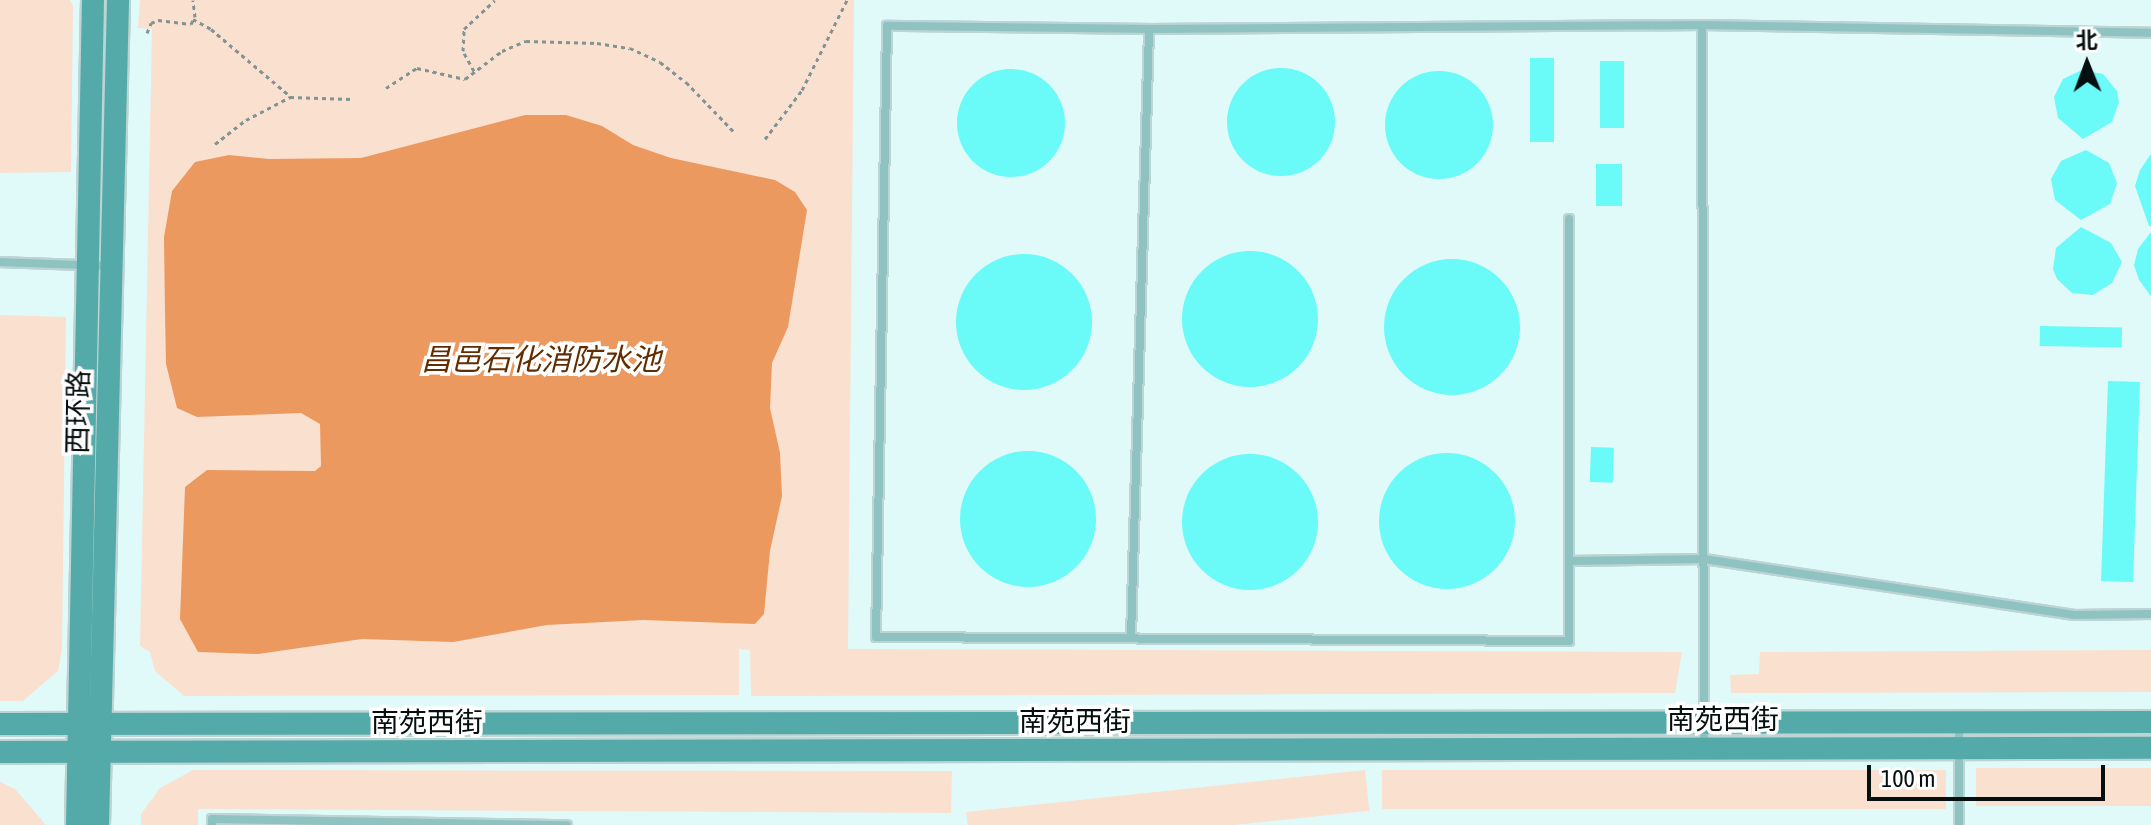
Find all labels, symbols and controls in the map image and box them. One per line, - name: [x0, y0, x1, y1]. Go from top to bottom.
- north arrow: [2047, 24, 2127, 104]
- text: 北: [2075, 27, 2098, 53]
- water label: 昌邑石化消防水池: [421, 341, 661, 377]
- street label: 西环路: [60, 370, 96, 454]
- street label: 南苑西街: [1667, 702, 1779, 736]
- street label: 南苑西街: [1019, 704, 1131, 738]
- street label: 南苑西街: [371, 705, 483, 739]
- scale bar: [1871, 749, 2109, 799]
- text: 100 m: [1881, 765, 1935, 792]

